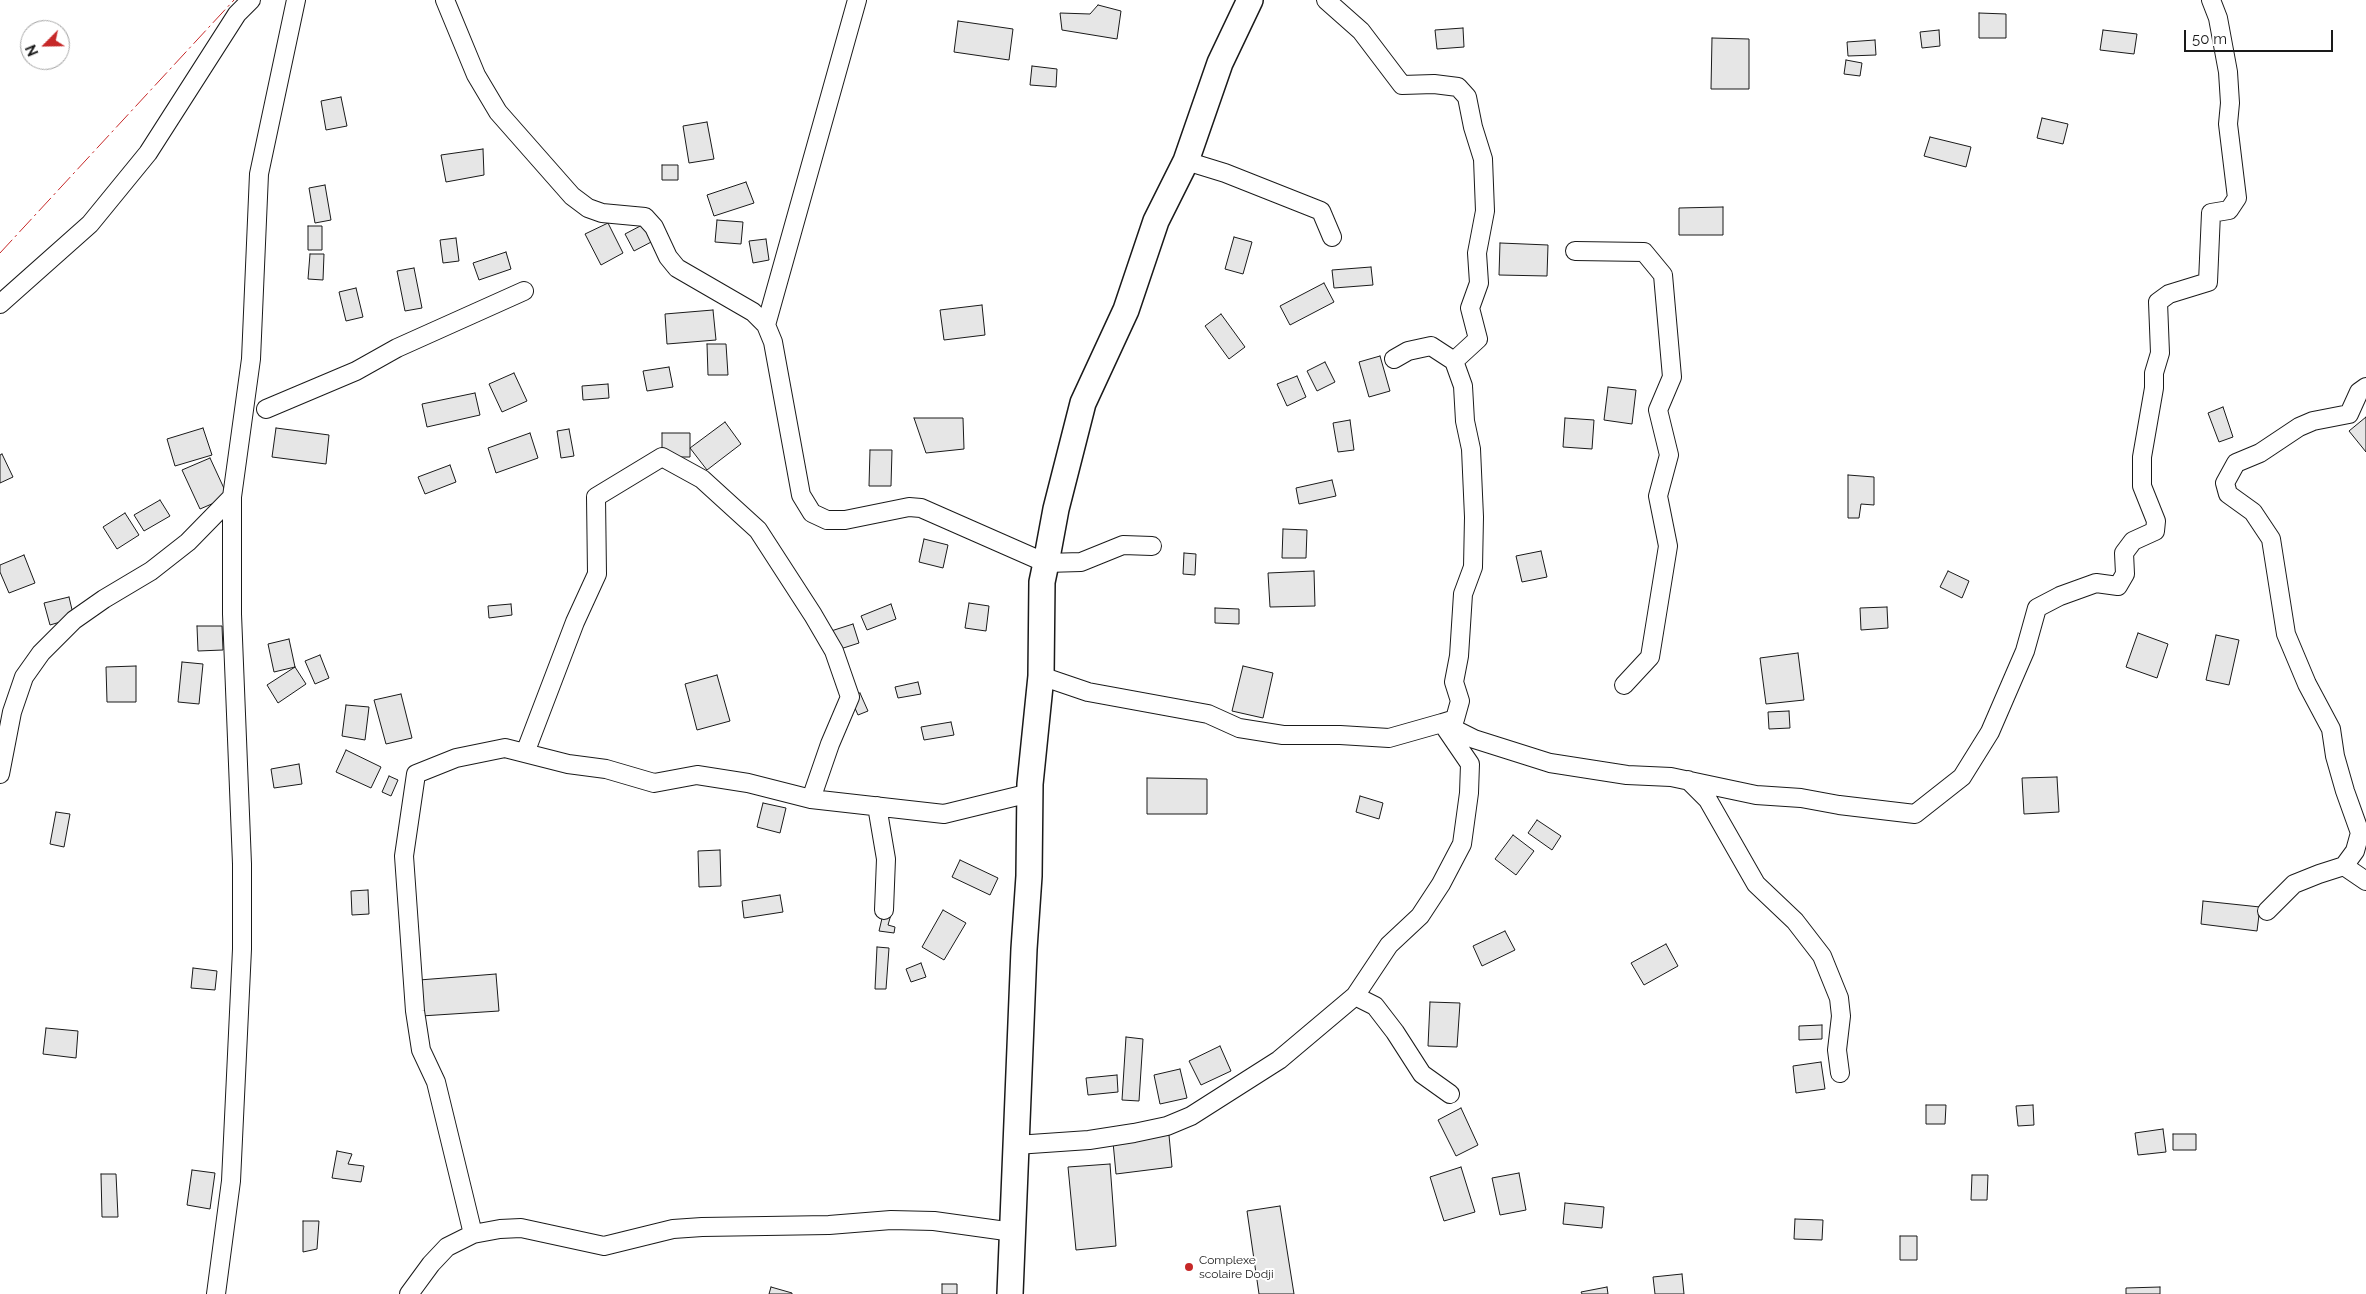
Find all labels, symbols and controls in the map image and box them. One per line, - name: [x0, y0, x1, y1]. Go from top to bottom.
- north arrow: [20, 20, 70, 70]
- scale bar: [2186, 20, 2335, 52]
- text: 50 m: [2192, 30, 2227, 48]
- text: N: [23, 42, 42, 59]
- place label: Complexe scolaire Dodji: [1199, 1253, 1274, 1281]
- marker: Complexe scolaire Dodji: [1183, 1261, 1195, 1273]

